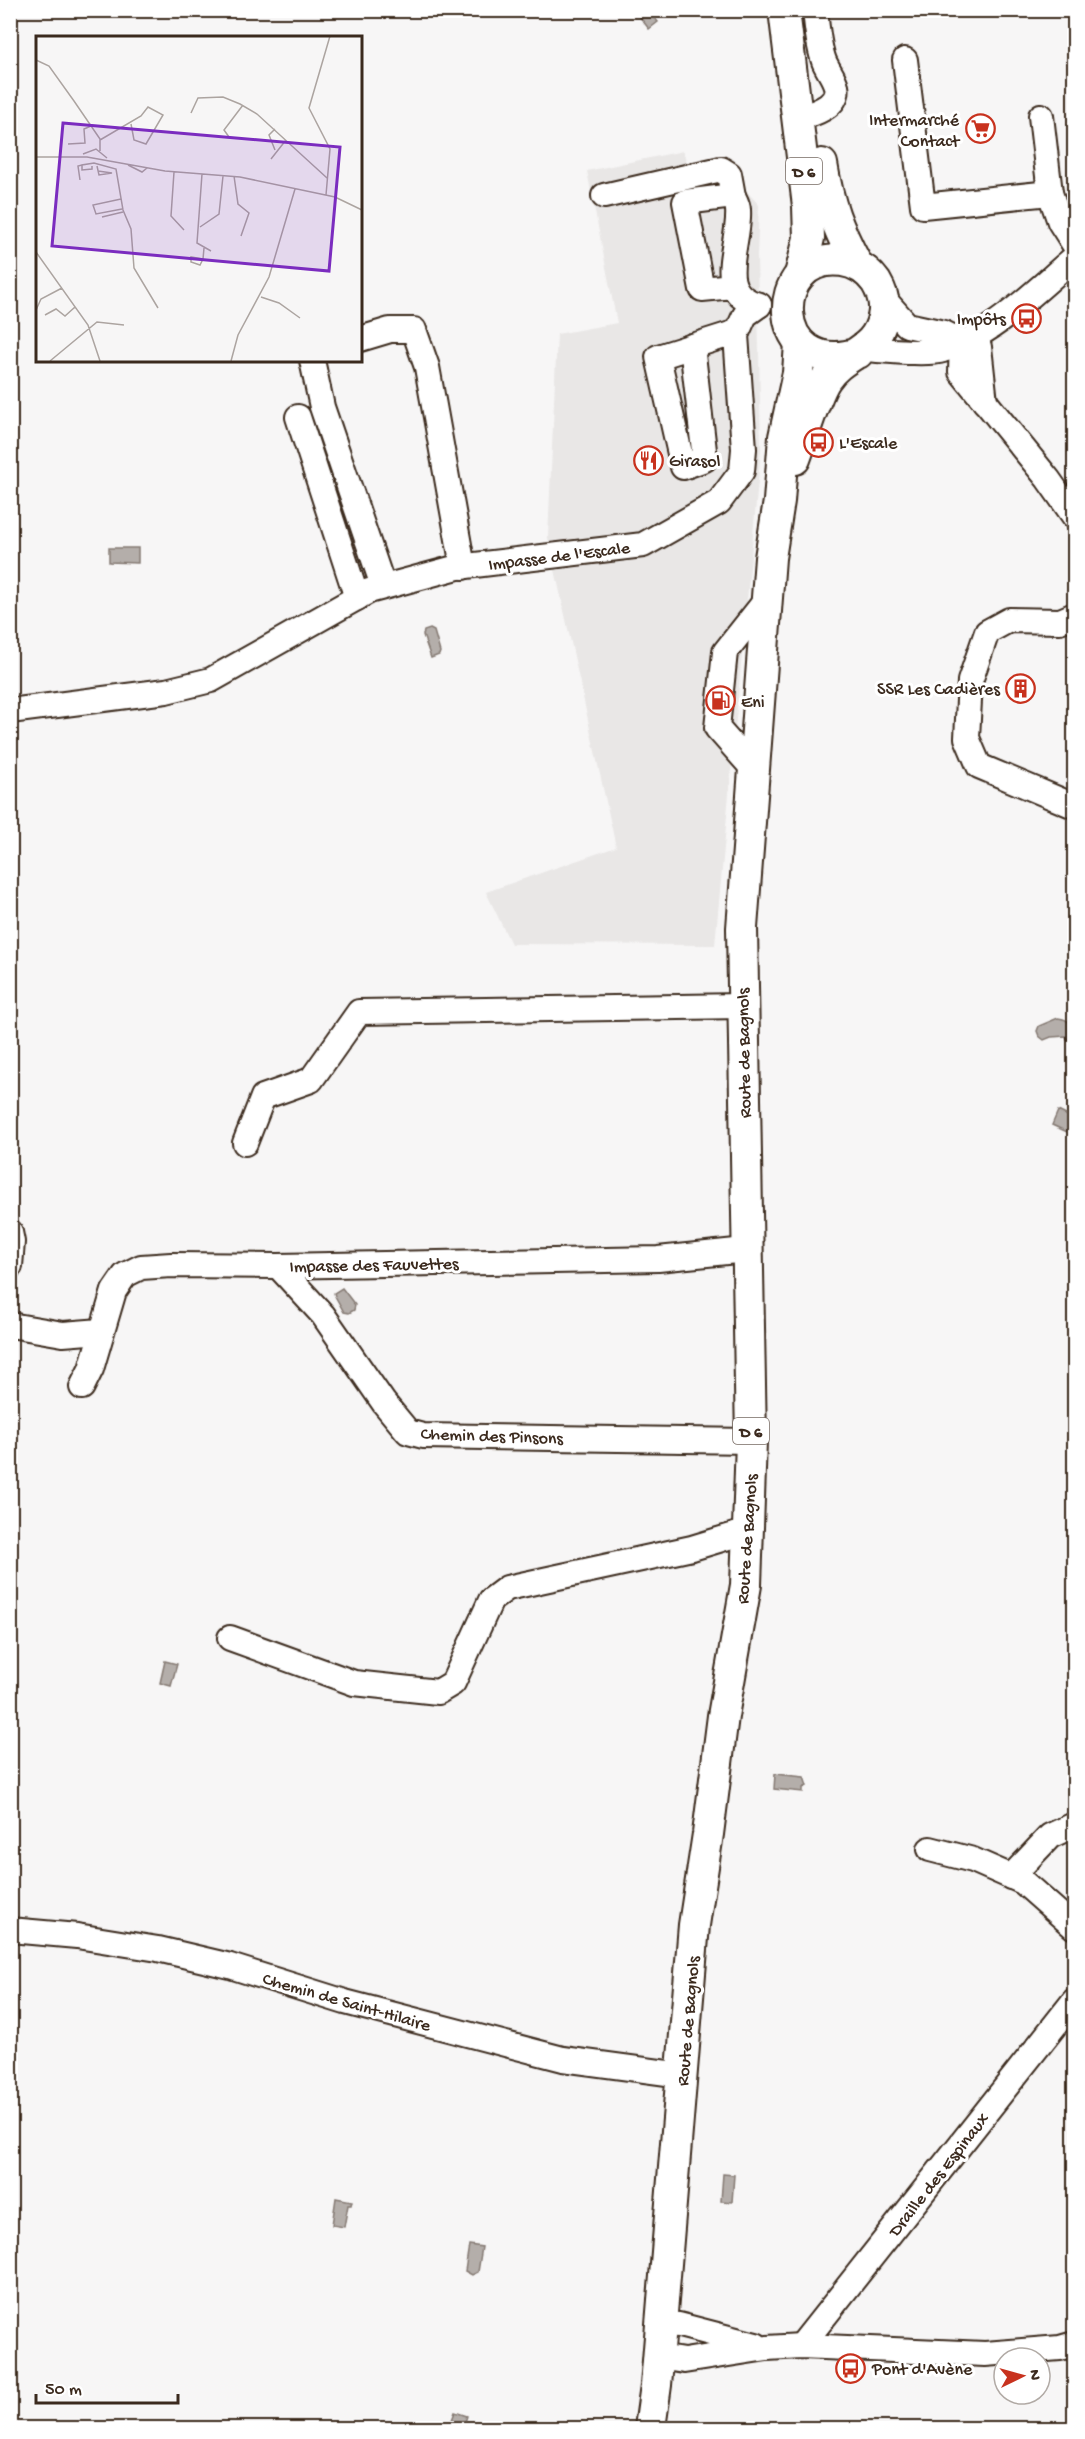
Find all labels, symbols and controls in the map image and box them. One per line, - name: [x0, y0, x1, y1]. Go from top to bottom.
- inset map: [36, 36, 362, 362]
- place label: Intermarché Contact: [869, 111, 961, 153]
- supermarket icon: Intermarché Contact: [964, 113, 996, 145]
- road number: D 6: [786, 158, 822, 184]
- bus stop icon: Impôts: [1011, 302, 1043, 334]
- place label: Impôts: [957, 310, 1007, 331]
- bus stop icon: L'Escale: [802, 426, 834, 458]
- place label: L'Escale: [839, 434, 898, 455]
- restaurant icon: Girasol: [632, 444, 664, 476]
- place label: Girasol: [669, 452, 721, 473]
- street label: Impasse de l'Escale: [487, 538, 632, 577]
- building icon: SSR Les Cadières: [1005, 672, 1037, 704]
- place label: SSR Les Cadières: [877, 680, 1001, 701]
- fuel station icon: Eni: [704, 685, 736, 717]
- place label: Eni: [741, 693, 765, 714]
- street label: Route de Bagnols: [734, 986, 757, 1118]
- street label: Impasse des Fauvettes: [289, 1255, 460, 1278]
- road number: D 6: [733, 1418, 769, 1444]
- street label: Chemin des Pinsons: [420, 1425, 565, 1451]
- street label: Route de Bagnols: [733, 1472, 764, 1605]
- street label: Route de Bagnols: [673, 1954, 706, 2087]
- street label: Chemin de Saint-Hilaire: [260, 1969, 433, 2038]
- street label: Draille des Espinaux: [885, 2109, 995, 2242]
- north arrow: [992, 2346, 1052, 2406]
- bus stop icon: Pont d'Avène: [835, 2352, 867, 2384]
- place label: Pont d'Avène: [871, 2360, 973, 2381]
- scale bar: [36, 2367, 178, 2405]
- text: N: [1024, 2369, 1043, 2382]
- text: 50 m: [45, 2380, 82, 2401]

